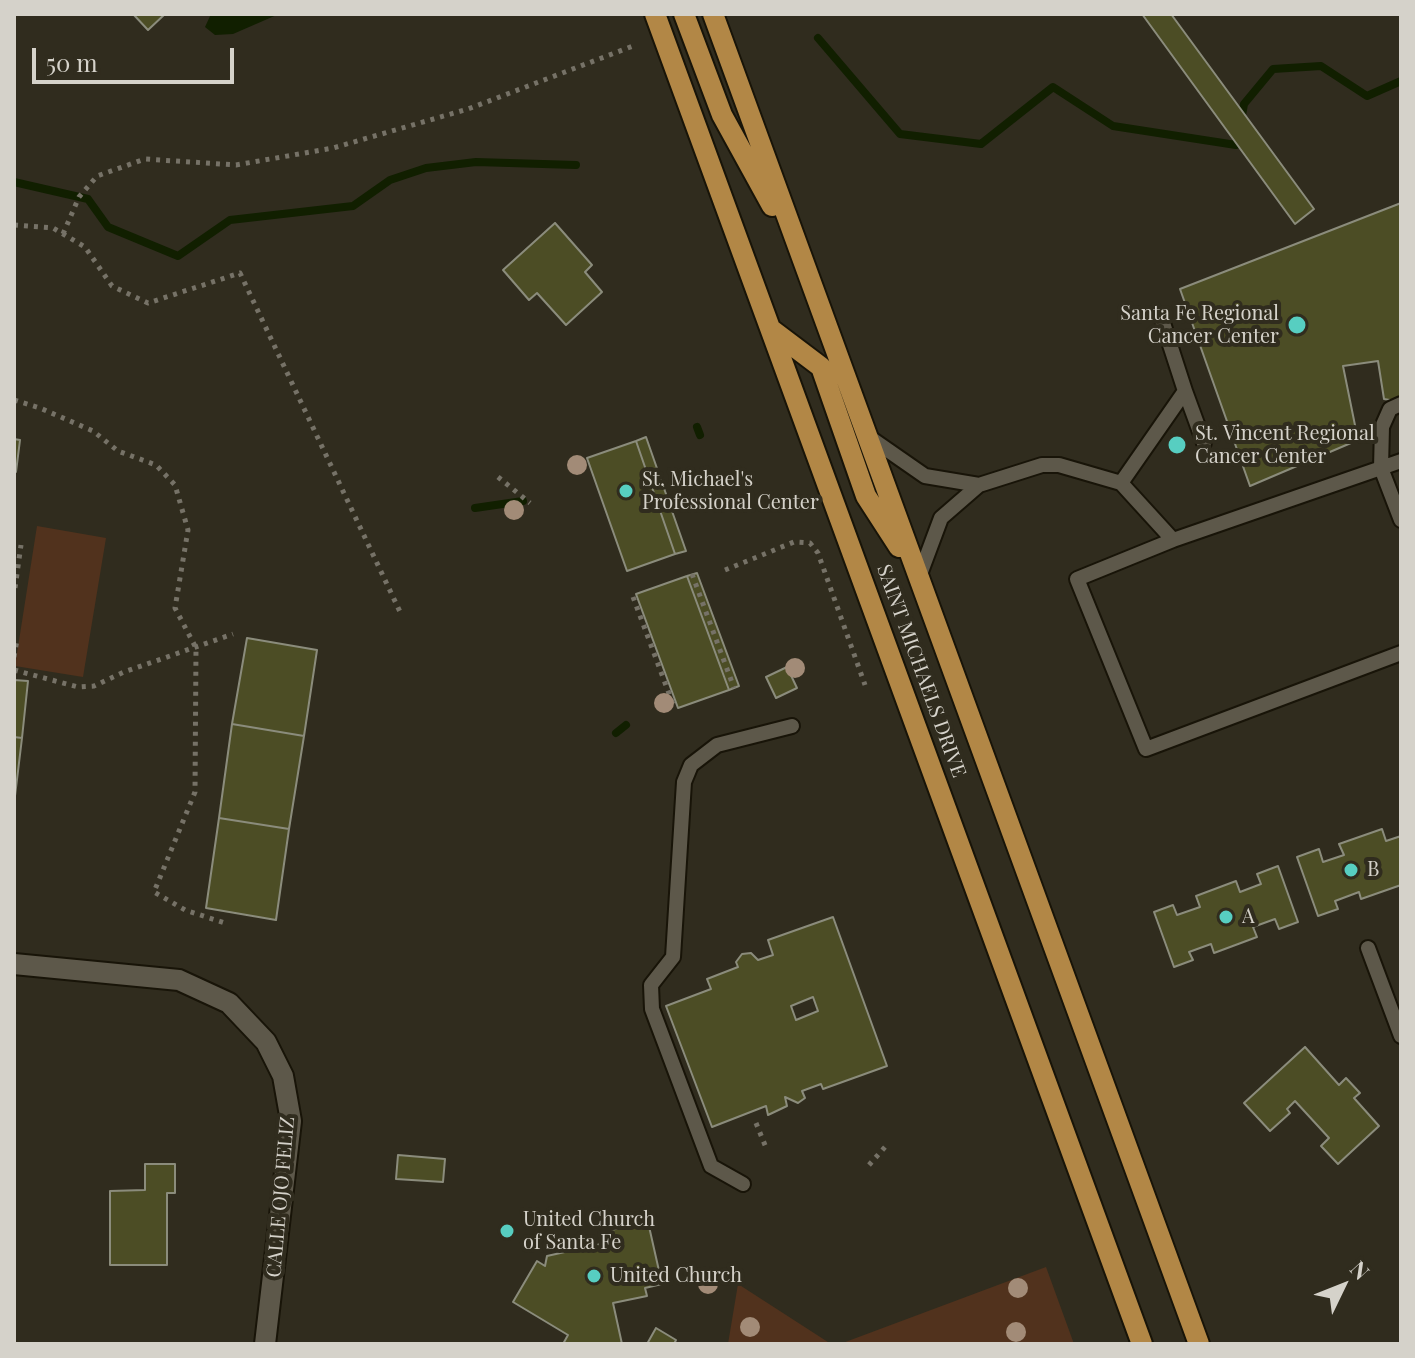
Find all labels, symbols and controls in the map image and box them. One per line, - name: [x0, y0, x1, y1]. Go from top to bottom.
- scale bar: [36, 32, 238, 82]
- text: 50 m: [46, 46, 98, 78]
- place label: Santa Fe Regional Cancer Center: [1120, 302, 1279, 349]
- marker: Santa Fe Regional Cancer Center: [1286, 314, 1308, 336]
- place label: St. Vincent Regional Cancer Center: [1195, 422, 1375, 469]
- marker: St. Vincent Regional Cancer Center: [1166, 434, 1188, 456]
- place label: St. Michael's Professional Center: [642, 468, 819, 515]
- marker: St. Michael's Professional Center: [617, 482, 635, 500]
- street label: SAINT MICHAELS DRIVE: [871, 561, 971, 781]
- place label: B: [1367, 858, 1379, 882]
- marker: B: [1342, 861, 1360, 879]
- place label: A: [1242, 905, 1255, 929]
- marker: A: [1217, 908, 1235, 926]
- street label: CALLE OJO FELIZ: [262, 1116, 300, 1278]
- place label: United Church of Santa Fe: [523, 1208, 655, 1255]
- marker: United Church of Santa Fe: [498, 1222, 516, 1240]
- north arrow: [1303, 1246, 1383, 1326]
- text: N: [1344, 1254, 1377, 1286]
- place label: United Church: [610, 1264, 742, 1288]
- marker: United Church: [585, 1267, 603, 1285]

